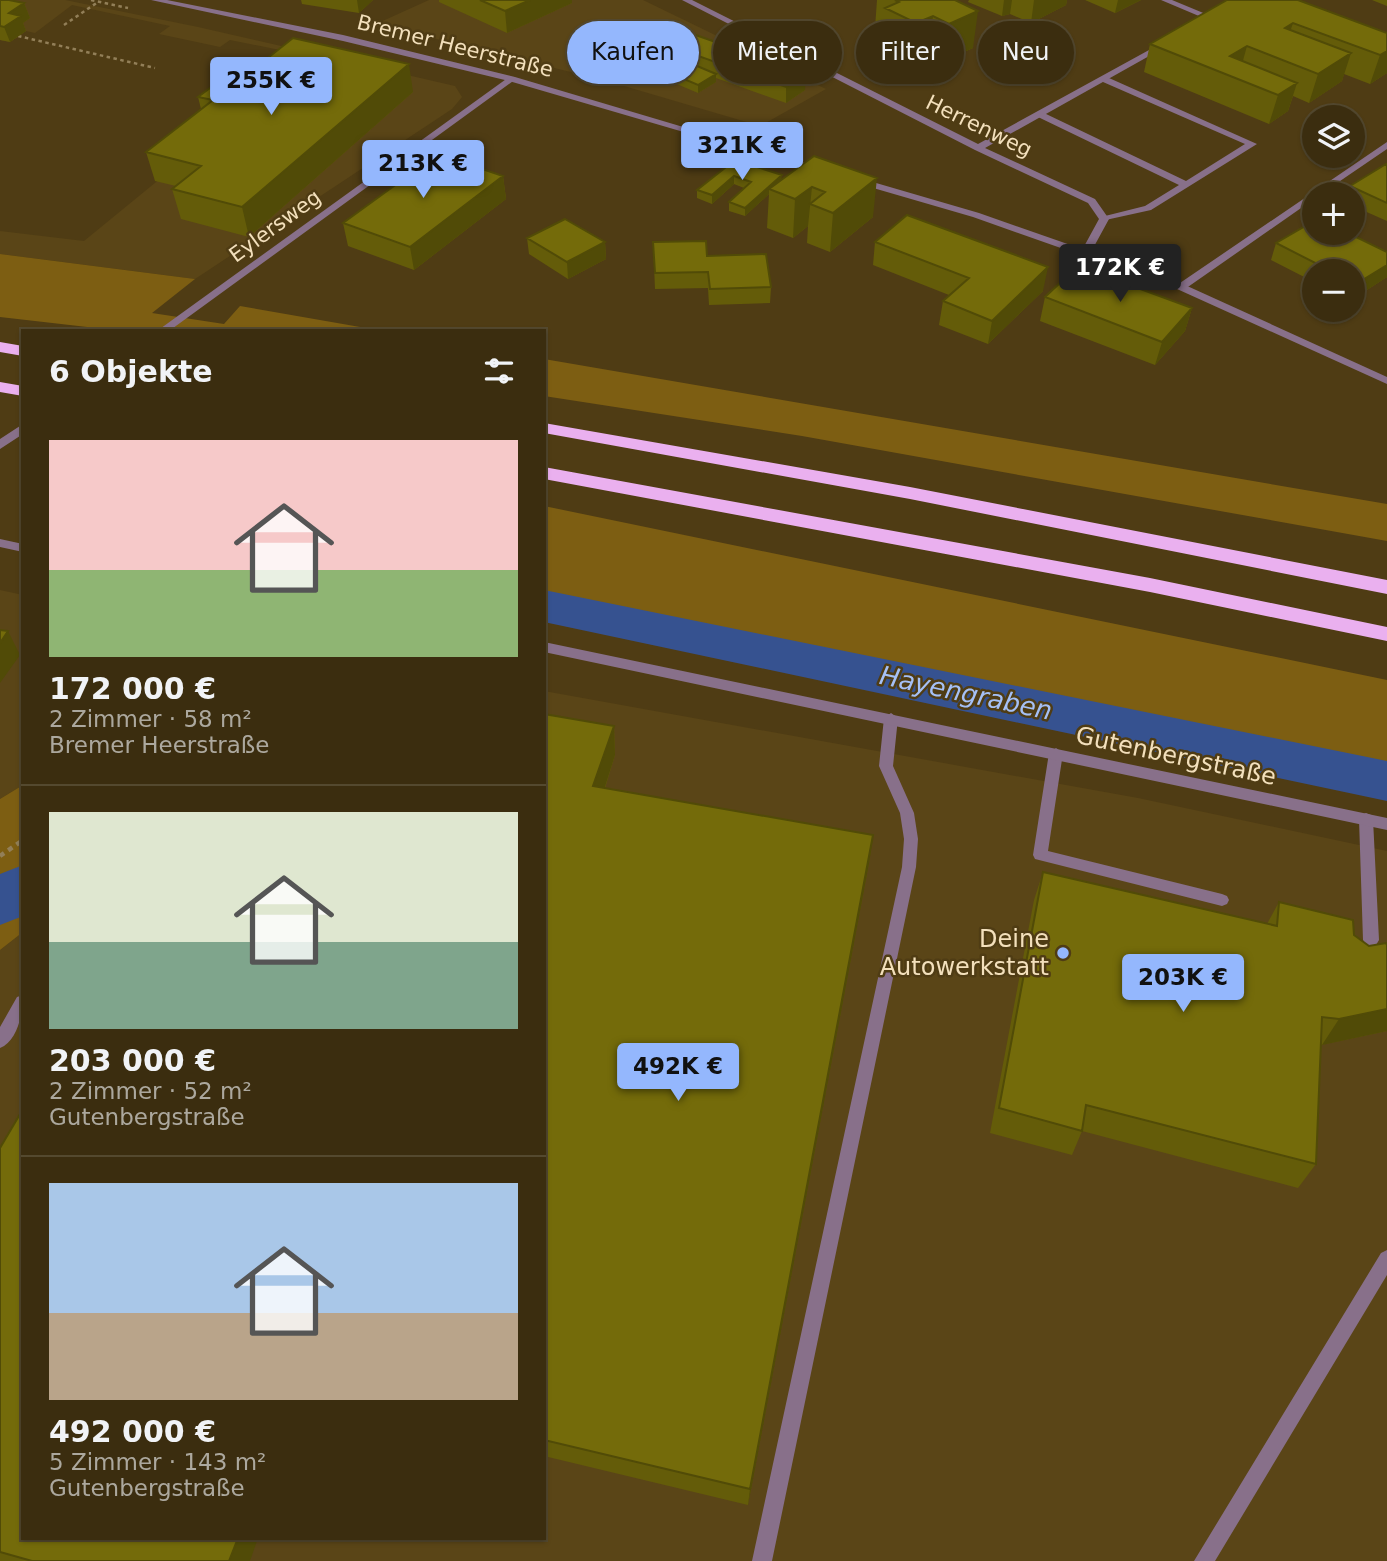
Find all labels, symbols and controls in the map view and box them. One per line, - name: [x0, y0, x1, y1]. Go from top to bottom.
- street label: Bremer Heerstraße: [354, 10, 556, 82]
- chip: Kaufen: [567, 21, 699, 84]
- chip: Mieten: [713, 21, 842, 84]
- chip: Filter: [856, 21, 964, 84]
- chip: Neu: [978, 21, 1074, 84]
- pin: 255K €: [214, 58, 328, 117]
- text: 255K €: [226, 67, 316, 93]
- street label: Herrenweg: [922, 90, 1036, 162]
- map controls: [1302, 105, 1365, 322]
- button: layers: [1302, 105, 1365, 168]
- pin: 321K €: [685, 122, 799, 182]
- text: 321K €: [697, 132, 787, 158]
- pin: 213K €: [366, 140, 480, 200]
- text: 213K €: [378, 150, 468, 176]
- button: +: [1302, 182, 1365, 245]
- street label: Eylersweg: [224, 185, 326, 267]
- pin: 172K €: [1063, 244, 1177, 304]
- text: 172K €: [1075, 254, 1165, 280]
- button: −: [1302, 259, 1365, 322]
- icon: filters: [480, 352, 518, 390]
- text: 6 Objekte: [49, 354, 213, 389]
- icon: home: [221, 485, 347, 611]
- water label: Hayengraben: [877, 660, 1055, 726]
- text: 172 000 €: [49, 671, 216, 706]
- text: 2 Zimmer · 58 m²: [49, 706, 252, 732]
- street label: Gutenbergstraße: [1073, 721, 1279, 791]
- text: Bremer Heerstraße: [49, 732, 269, 758]
- icon: home: [221, 857, 347, 983]
- place label: Deine Autowerkstatt: [880, 925, 1049, 981]
- marker: Deine Autowerkstatt: [1055, 945, 1071, 961]
- pin: 203K €: [1126, 954, 1240, 1014]
- text: 203K €: [1138, 964, 1228, 990]
- text: 203 000 €: [49, 1043, 216, 1078]
- pin: 492K €: [621, 1044, 735, 1103]
- text: 492K €: [633, 1053, 723, 1079]
- text: 2 Zimmer · 52 m²: [49, 1078, 252, 1104]
- text: Gutenbergstraße: [49, 1104, 245, 1130]
- icon: home: [221, 1228, 347, 1354]
- text: 492 000 €: [49, 1414, 216, 1449]
- text: 5 Zimmer · 143 m²: [49, 1449, 266, 1475]
- text: Gutenbergstraße: [49, 1475, 245, 1501]

